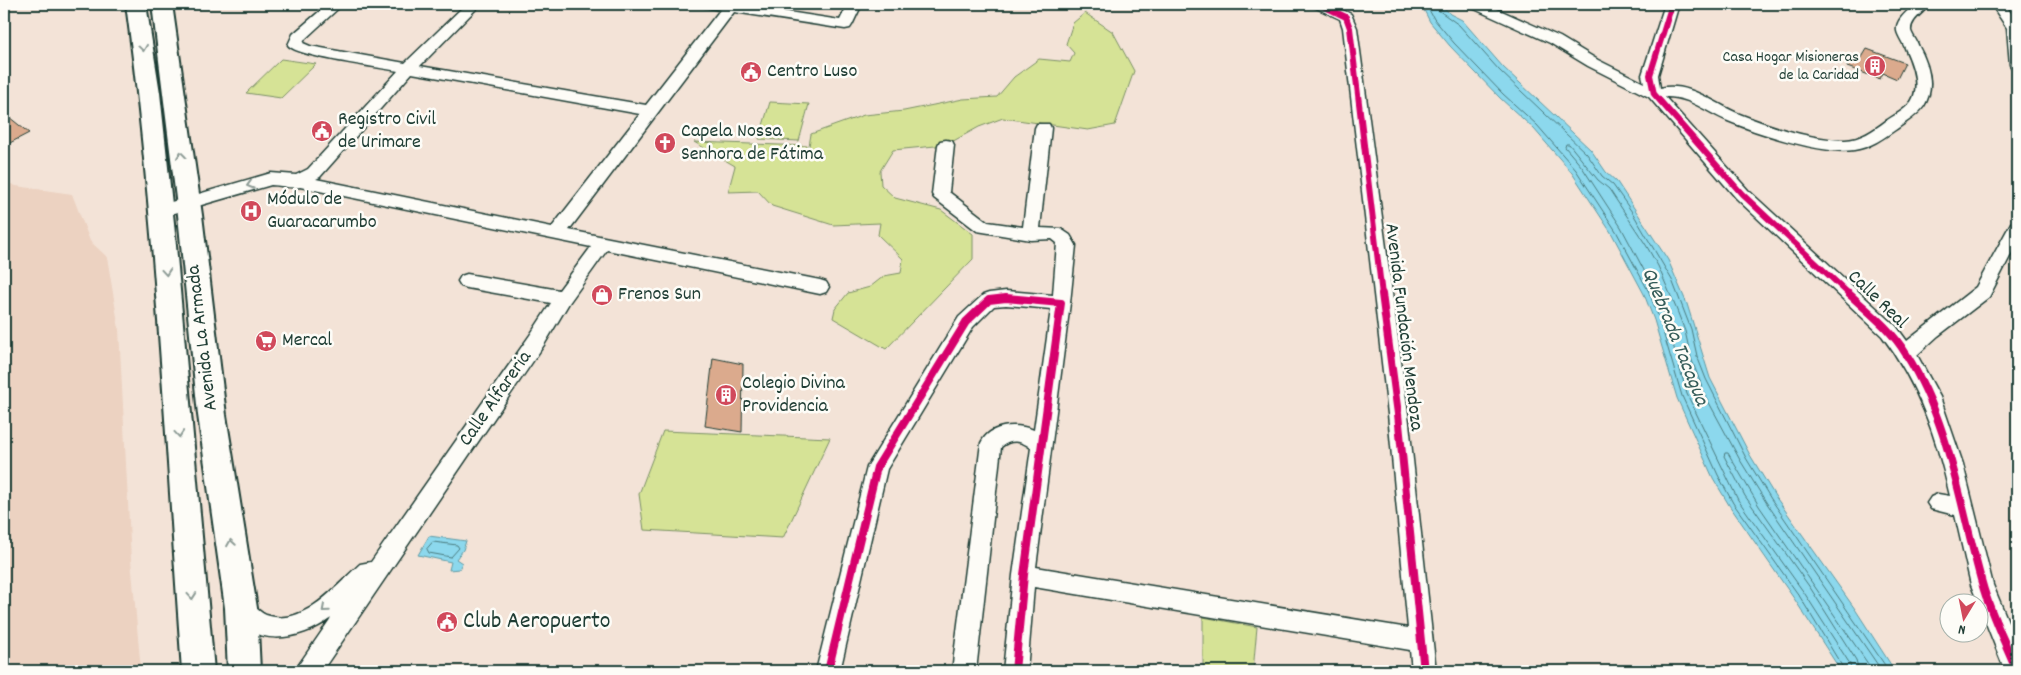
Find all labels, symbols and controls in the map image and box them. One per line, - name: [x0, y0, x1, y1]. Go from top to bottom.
- one-way arrow: [137, 45, 148, 53]
- place label: Casa Hogar Misioneras de la Caridad: [1723, 46, 1859, 87]
- building icon: Casa Hogar Misioneras de la Caridad: [1863, 54, 1887, 78]
- place label: Centro Luso: [767, 58, 857, 86]
- public building icon: Centro Luso: [739, 60, 763, 84]
- place label: Registro Civil de Urimare: [338, 106, 436, 157]
- place label: Capela Nossa Senhora de Fátima: [681, 118, 824, 169]
- public building icon: Registro Civil de Urimare: [310, 119, 334, 143]
- church icon: Capela Nossa Senhora de Fátima: [653, 131, 677, 155]
- one-way arrow: [177, 150, 187, 159]
- one-way arrow: [246, 180, 254, 190]
- place label: Módulo de Guaracarumbo: [267, 186, 377, 237]
- hospital icon: Módulo de Guaracarumbo: [239, 199, 263, 223]
- street label: Avenida Fundación Mendoza: [1376, 221, 1430, 433]
- street label: Avenida La Armada: [180, 263, 226, 412]
- water label: Quebrada Tacagua: [1633, 264, 1716, 412]
- street label: Calle Real: [1840, 264, 1914, 336]
- one-way arrow: [160, 268, 171, 276]
- place label: Frenos Sun: [618, 281, 701, 309]
- shop icon: Frenos Sun: [590, 283, 614, 307]
- place label: Mercal: [282, 327, 332, 355]
- supermarket icon: Mercal: [254, 329, 278, 353]
- street label: Calle Alfareria: [453, 345, 540, 452]
- place label: Colegio Divina Providencia: [742, 370, 845, 421]
- building icon: Colegio Divina Providencia: [714, 383, 738, 407]
- one-way arrow: [173, 430, 184, 438]
- one-way arrow: [226, 538, 237, 546]
- one-way arrow: [187, 592, 198, 600]
- north arrow: [1938, 592, 1988, 642]
- one-way arrow: [321, 603, 330, 612]
- place label: Club Aeropuerto: [463, 605, 610, 639]
- public building icon: Club Aeropuerto: [435, 610, 459, 634]
- text: N: [1957, 618, 1967, 639]

